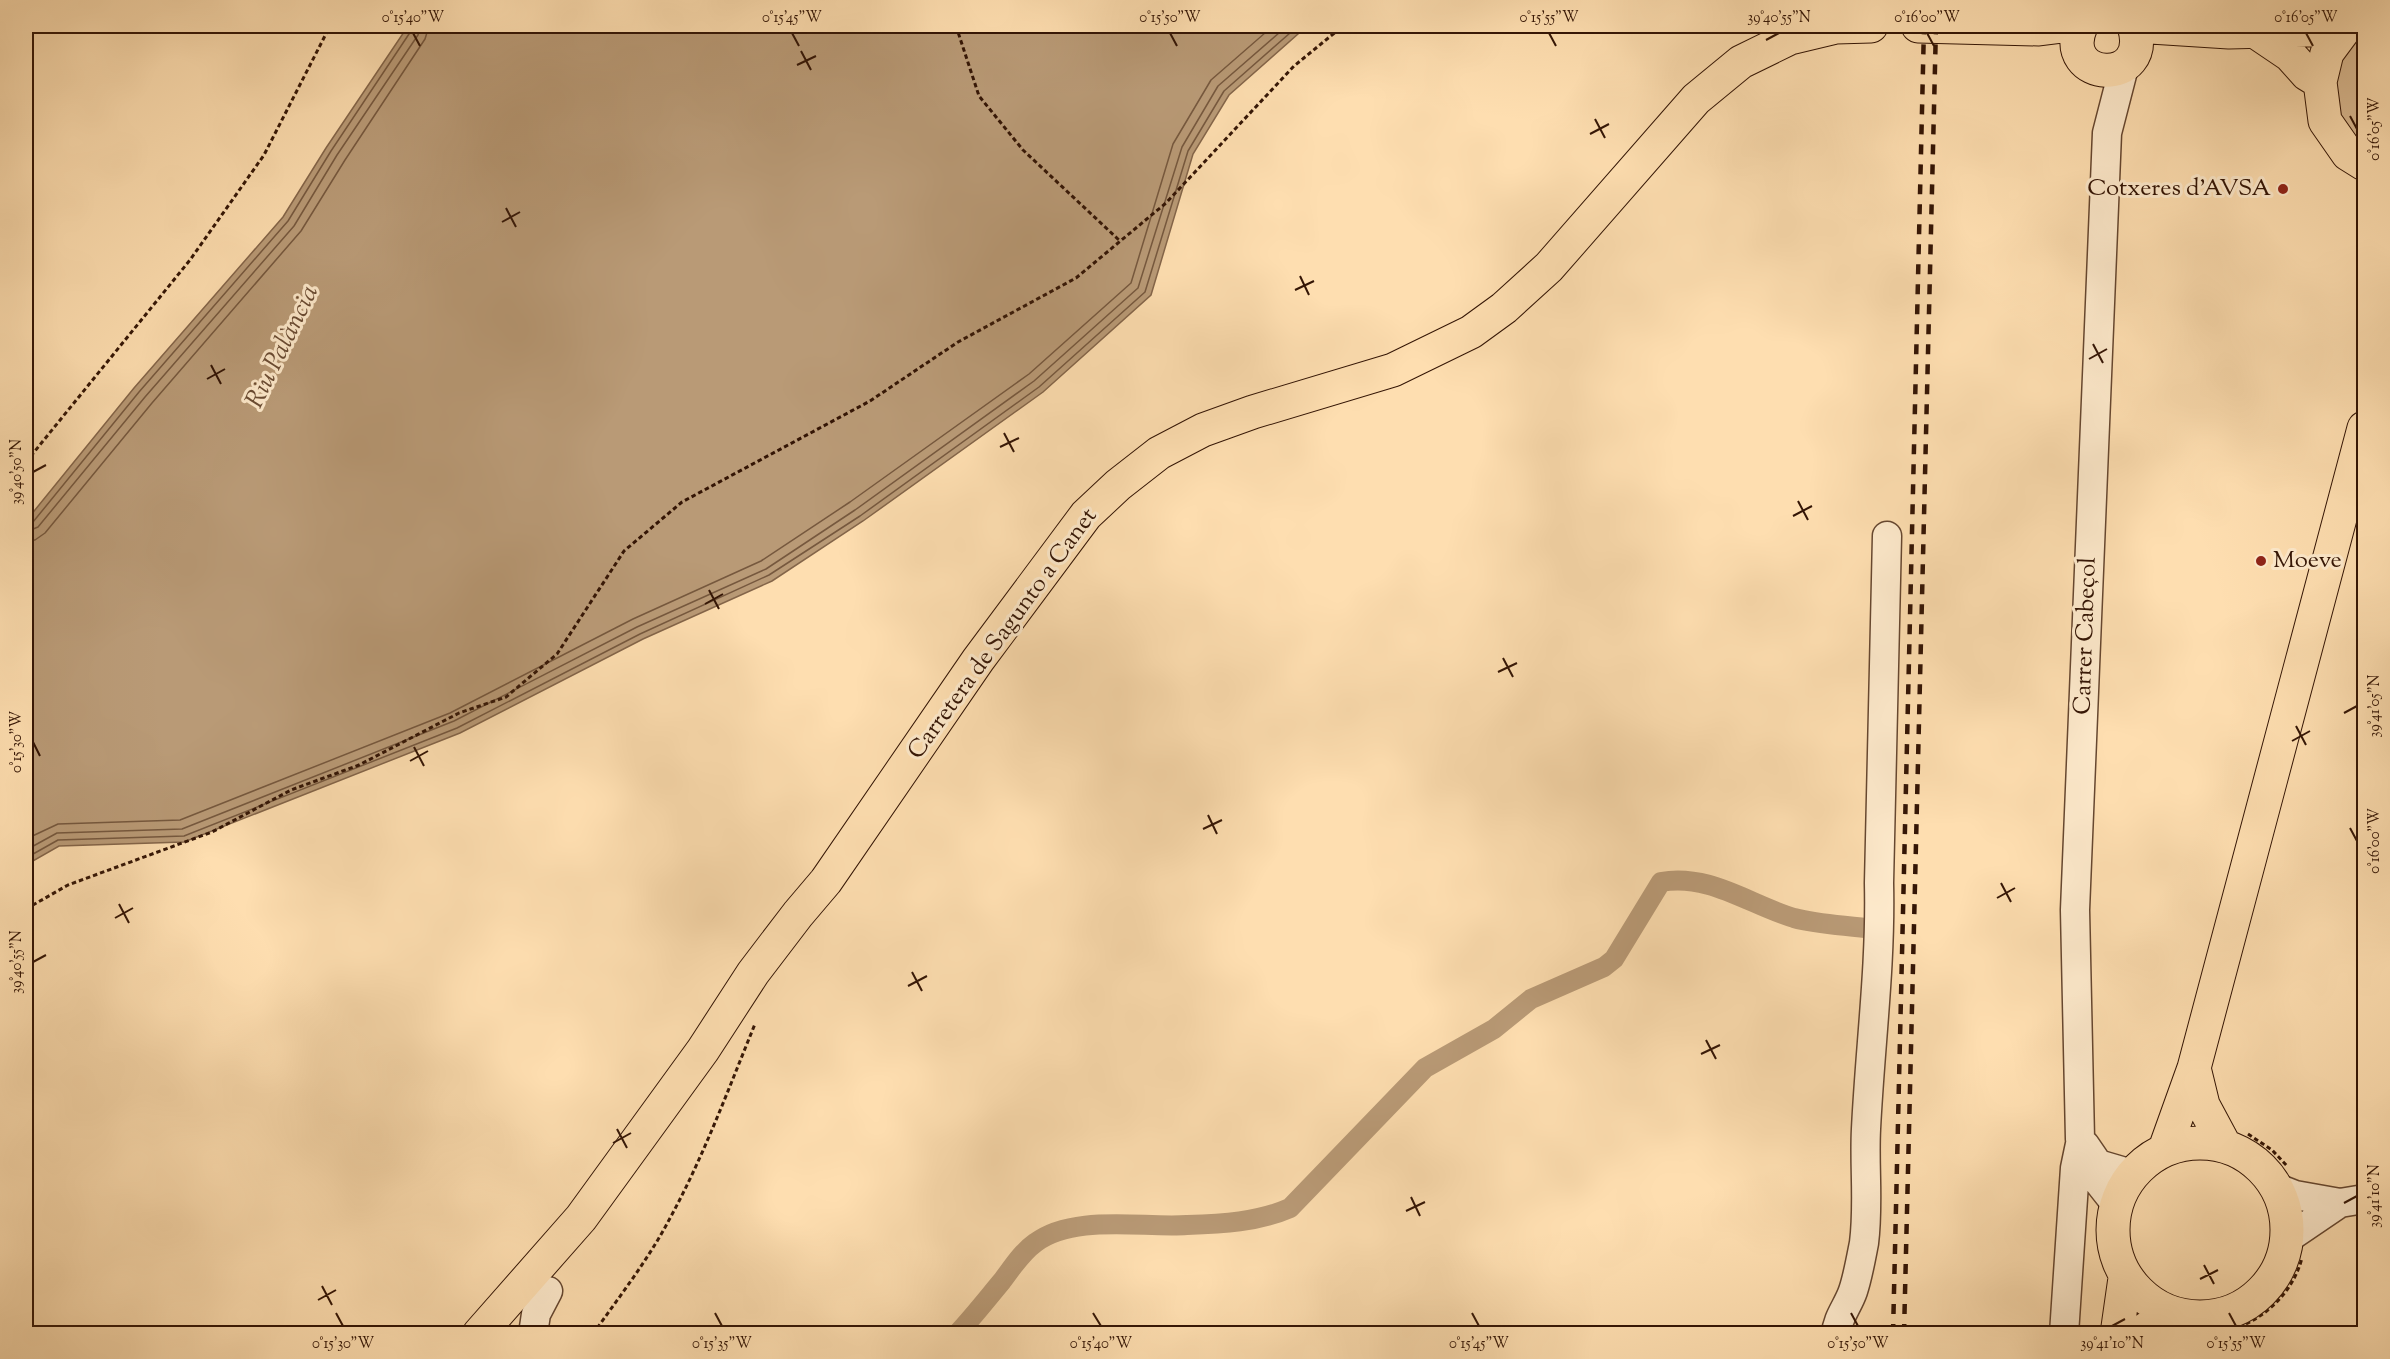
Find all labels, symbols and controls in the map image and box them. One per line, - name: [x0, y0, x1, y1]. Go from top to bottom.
- text: 0°15'40"W: [382, 8, 444, 29]
- text: 0°15'45"W: [762, 8, 822, 29]
- text: 0°15'50"W: [1139, 8, 1201, 29]
- text: 0°15'55"W: [1519, 8, 1579, 29]
- text: 39°40'55"N: [1747, 8, 1811, 29]
- text: 0°16'00"W: [1894, 8, 1960, 29]
- text: 0°16'05"W: [2274, 8, 2338, 29]
- text: 0°16'05"W: [2365, 97, 2386, 161]
- place label: Cotxeres d'AVSA: [2087, 172, 2272, 206]
- marker: Cotxeres d'AVSA: [2276, 182, 2290, 196]
- water label: Riu Palància: [237, 279, 329, 415]
- text: 39°40'50"N: [7, 439, 28, 505]
- street label: Carretera de Sagunto a Canet: [900, 501, 1106, 767]
- place label: Moeve: [2273, 544, 2342, 578]
- marker: Moeve: [2254, 554, 2268, 568]
- street label: Carrer Cabeçol: [2066, 556, 2106, 715]
- text: 39°41'05"N: [2365, 674, 2386, 738]
- text: 0°15'30"W: [7, 711, 28, 773]
- text: 0°16'00"W: [2365, 808, 2386, 874]
- text: 39°40'55"N: [7, 930, 28, 994]
- text: 39°41'10"N: [2365, 1164, 2386, 1228]
- text: 0°15'30"W: [312, 1334, 374, 1355]
- text: 0°15'35"W: [692, 1334, 752, 1355]
- text: 0°15'40"W: [1070, 1334, 1132, 1355]
- text: 0°15'45"W: [1449, 1334, 1509, 1355]
- text: 0°15'50"W: [1827, 1334, 1889, 1355]
- text: 39°41'10"N: [2080, 1334, 2144, 1355]
- text: 0°15'55"W: [2206, 1334, 2266, 1355]

